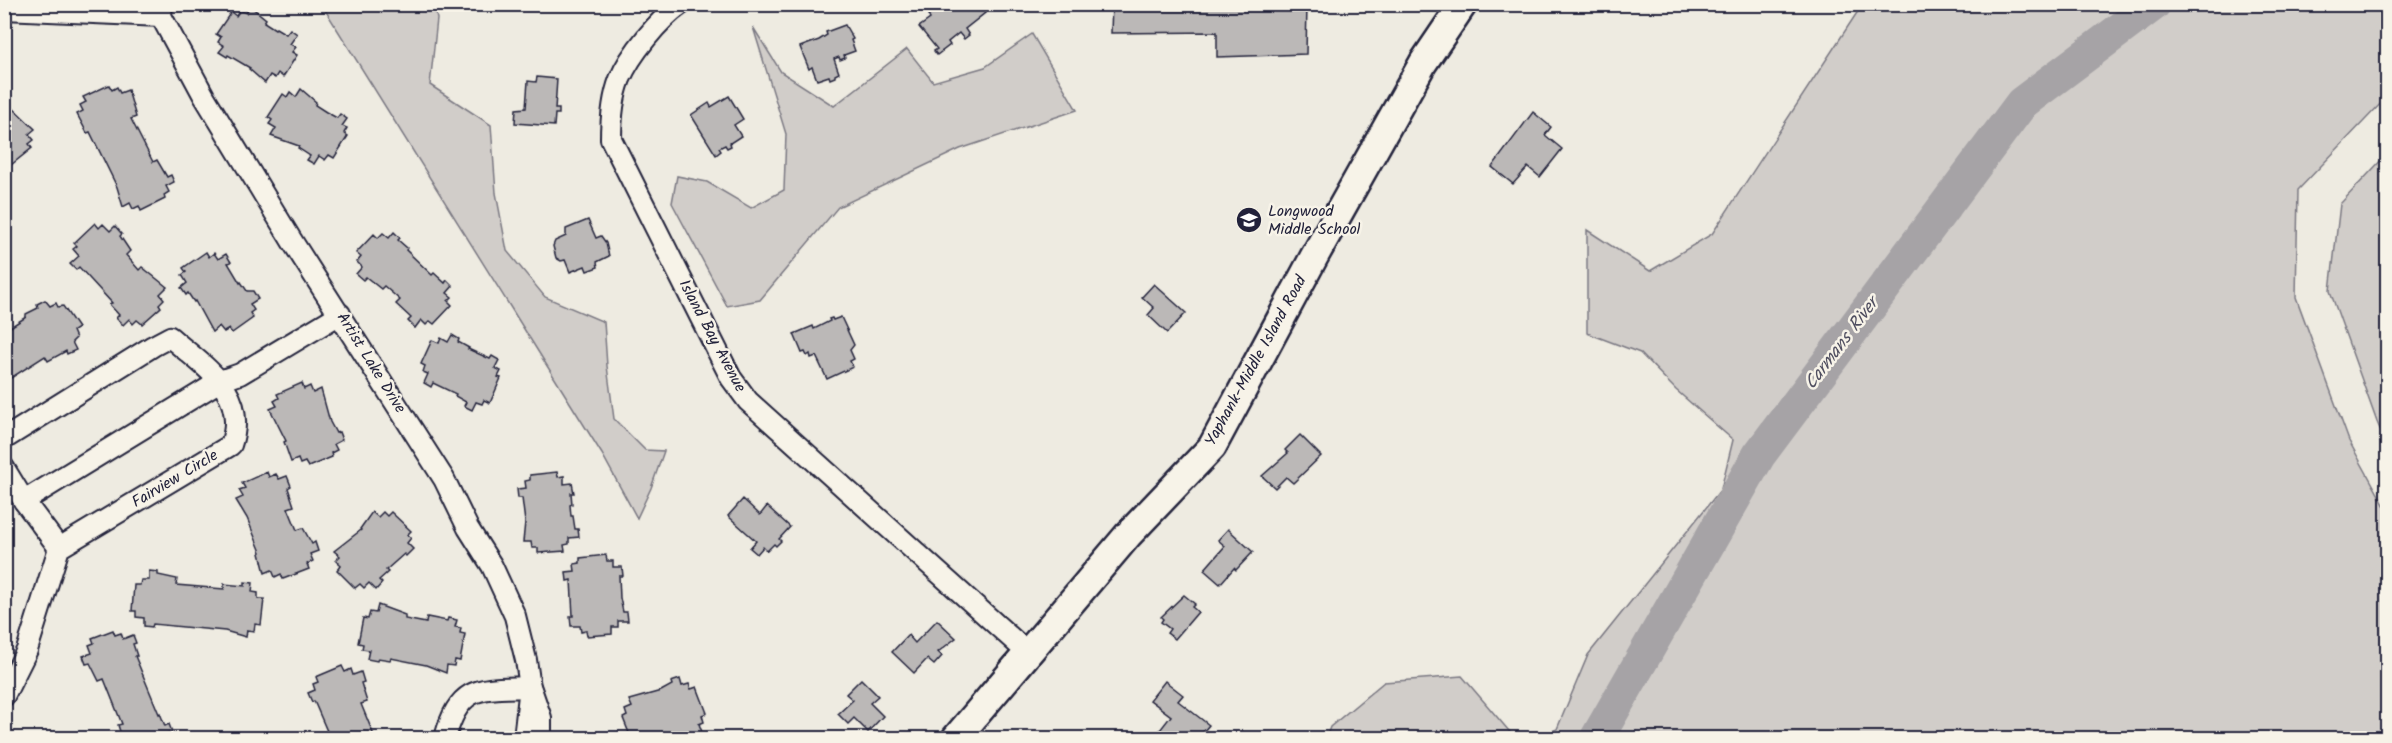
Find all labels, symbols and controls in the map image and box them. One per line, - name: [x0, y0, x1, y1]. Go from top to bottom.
- place label: Longwood Middle School: [1268, 199, 1361, 242]
- school or university icon: Longwood Middle School: [1234, 205, 1264, 235]
- street label: Yaphank-Middle Island Road: [1199, 270, 1314, 451]
- street label: Island Bay Avenue: [672, 275, 752, 397]
- water label: Carmans River: [1798, 289, 1889, 396]
- street label: Artist Lake Drive: [330, 308, 412, 418]
- street label: Fairview Circle: [127, 443, 223, 515]

